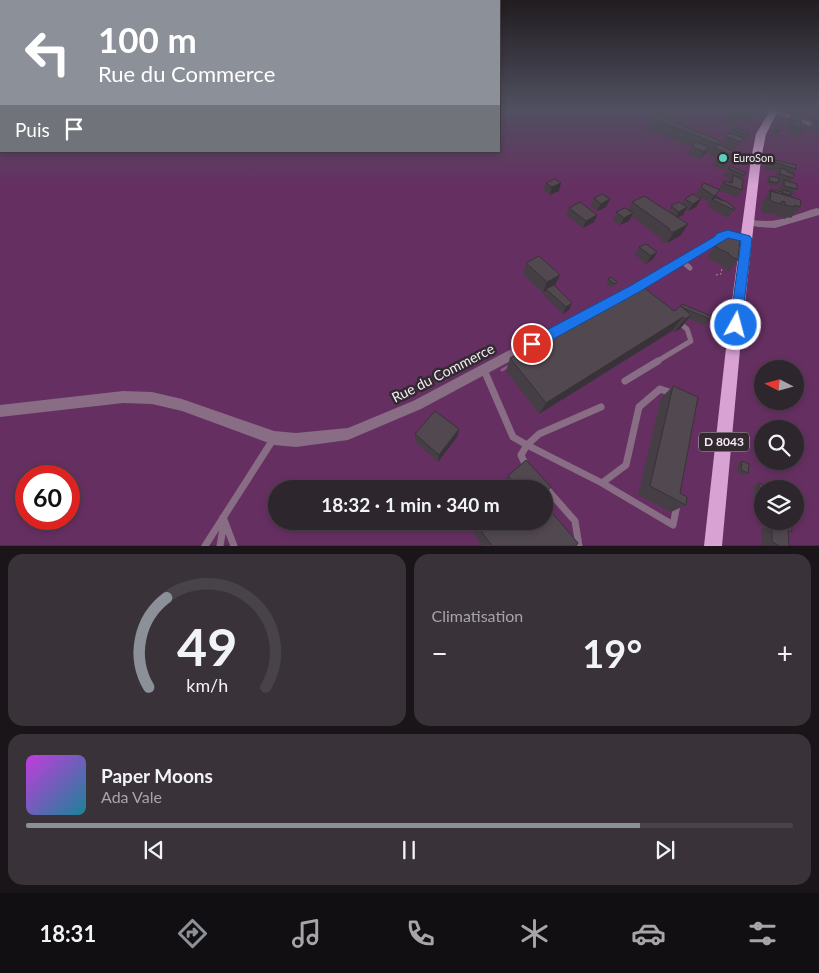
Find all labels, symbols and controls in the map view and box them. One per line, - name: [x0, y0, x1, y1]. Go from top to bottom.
- text: 100 m: [98, 18, 197, 60]
- icon: left: [15, 20, 80, 85]
- text: Rue du Commerce: [98, 60, 275, 87]
- icon: arrive: [60, 115, 88, 143]
- text: Puis: [15, 118, 50, 141]
- place label: EuroSon: [733, 151, 773, 164]
- marker: EuroSon: [717, 152, 729, 164]
- position arrow: [709, 298, 761, 350]
- pin: [511, 323, 553, 365]
- icon: arrive: [518, 330, 546, 358]
- street label: Rue du Commerce: [389, 339, 497, 406]
- north arrow: [754, 360, 804, 410]
- map controls: [754, 360, 804, 530]
- button: search: [754, 420, 804, 470]
- road number: D 8043: [699, 432, 749, 452]
- speed limit sign: 60: [15, 465, 80, 530]
- button: layers: [754, 480, 804, 530]
- text: 18:32 · 1 min · 340 m: [321, 493, 500, 516]
- text: Climatisation: [432, 606, 523, 625]
- text: 49: [177, 615, 237, 677]
- text: 19°: [582, 630, 642, 676]
- text: −: [432, 636, 448, 670]
- text: +: [777, 636, 793, 670]
- text: km/h: [186, 674, 228, 696]
- text: Paper Moons: [101, 764, 213, 787]
- text: Ada Vale: [101, 787, 162, 806]
- icon: previous: [140, 836, 168, 864]
- icon: pause: [395, 836, 423, 864]
- icon: next: [651, 836, 679, 864]
- icon: directions: [175, 916, 210, 951]
- icon: music: [289, 916, 324, 951]
- icon: phone: [403, 916, 438, 951]
- icon: climate: [517, 916, 552, 951]
- icon: car: [631, 916, 666, 951]
- icon: filters: [745, 916, 780, 951]
- text: 18:31: [39, 920, 96, 947]

